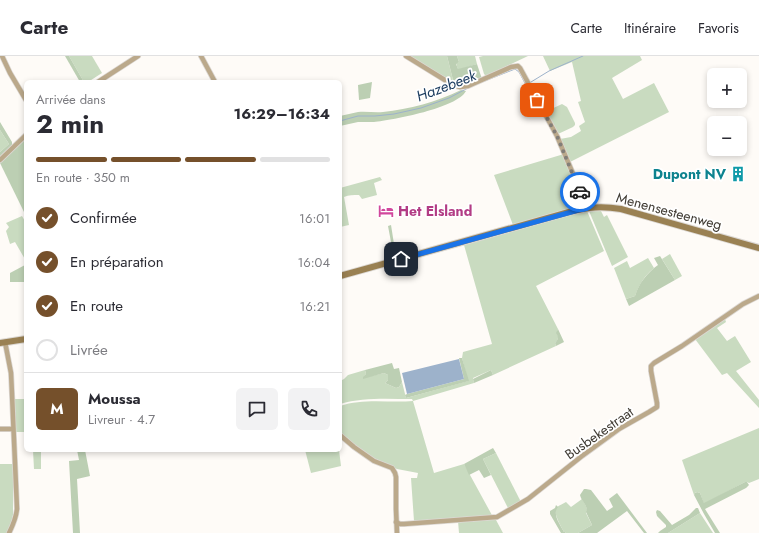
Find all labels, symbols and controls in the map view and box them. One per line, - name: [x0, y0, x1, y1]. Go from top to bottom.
- text: Carte: [20, 14, 68, 41]
- text: Carte: [570, 18, 602, 38]
- text: Itinéraire: [624, 18, 676, 38]
- text: Favoris: [698, 18, 739, 38]
- water label: Hazebeek: [413, 64, 480, 107]
- map controls: [707, 68, 747, 156]
- button: +: [707, 68, 747, 108]
- pin: [520, 83, 554, 117]
- icon: bag: [526, 89, 548, 111]
- text: Arrivée dans: [36, 90, 105, 109]
- text: 16:29–16:34: [234, 103, 330, 125]
- text: 2 min: [36, 105, 104, 143]
- button: −: [707, 116, 747, 156]
- place label: Dupont NV: [653, 164, 727, 184]
- building icon: Dupont NV: [729, 165, 747, 183]
- text: En route · 350 m: [36, 168, 130, 187]
- courier: [560, 172, 600, 212]
- icon: car: [569, 181, 591, 203]
- street label: Menensesteenweg: [614, 187, 724, 235]
- place label: Het Elsland: [398, 201, 472, 221]
- hotel icon: Het Elsland: [377, 202, 395, 220]
- icon: check: [36, 207, 58, 229]
- text: Confirmée: [70, 207, 137, 229]
- text: 16:01: [299, 209, 330, 228]
- pin: [384, 242, 418, 276]
- icon: home: [390, 248, 412, 270]
- icon: check: [36, 251, 58, 273]
- text: En préparation: [70, 251, 164, 273]
- text: 16:04: [297, 253, 330, 272]
- icon: check: [36, 295, 58, 317]
- text: En route: [70, 295, 123, 317]
- text: 16:21: [300, 297, 330, 316]
- text: Livrée: [70, 339, 108, 361]
- text: Moussa: [88, 388, 141, 410]
- button: chat: [236, 388, 278, 430]
- button: phone: [288, 388, 330, 430]
- text: M: [50, 398, 64, 420]
- street label: Busbekestraat: [561, 402, 638, 464]
- text: Livreur · 4.7: [88, 410, 155, 429]

